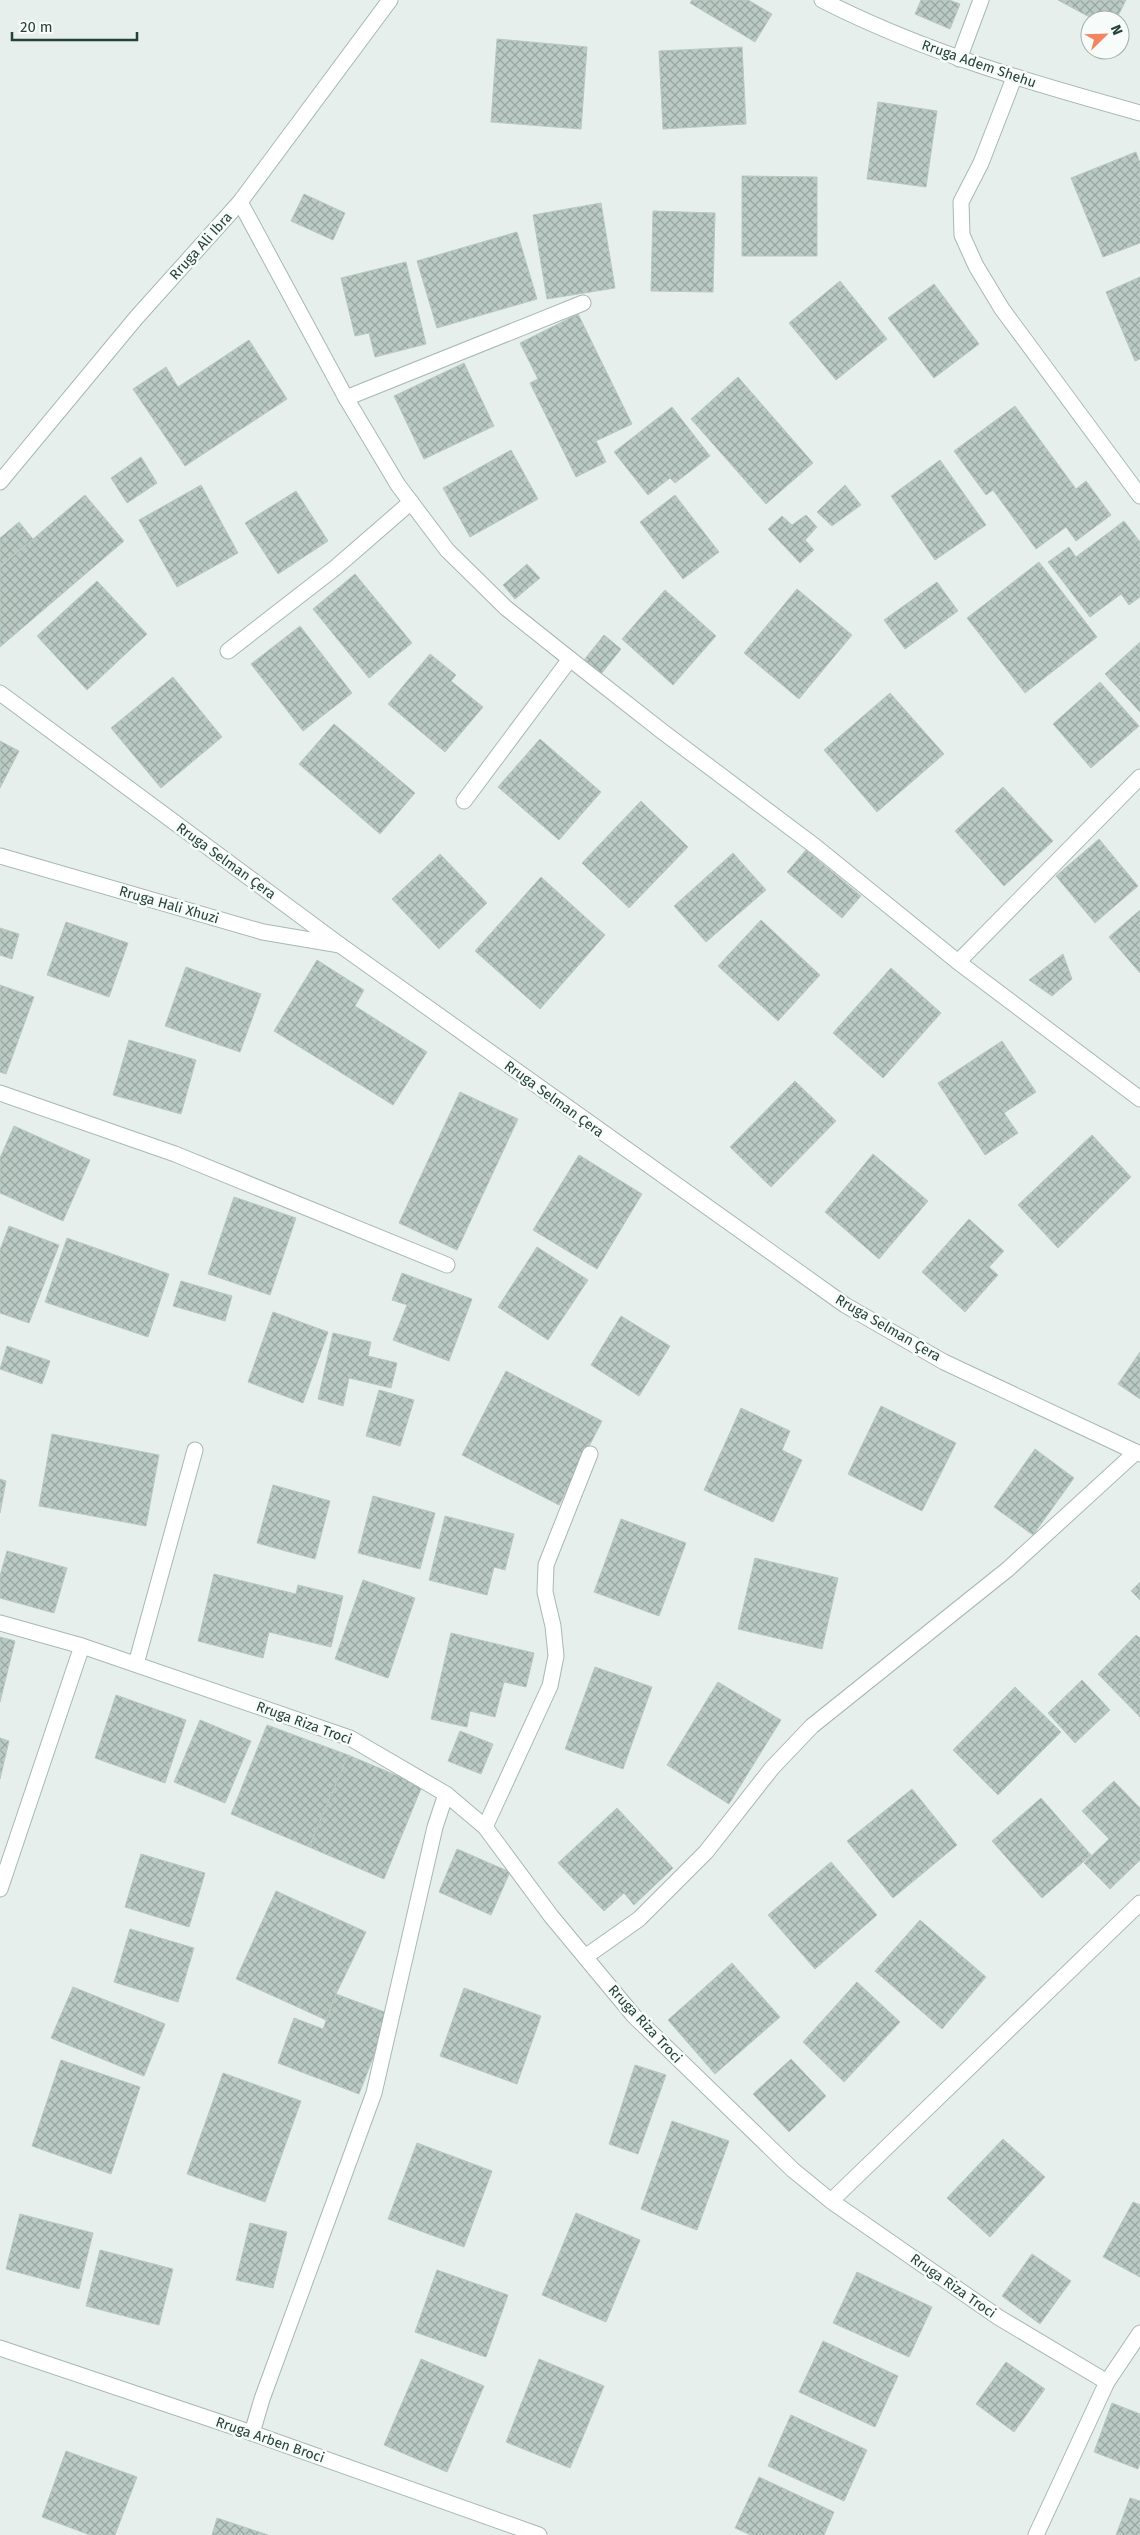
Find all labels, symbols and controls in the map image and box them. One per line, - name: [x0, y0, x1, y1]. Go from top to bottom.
- scale bar: [12, 10, 138, 42]
- north arrow: [1080, 10, 1130, 60]
- text: 20 m: [20, 18, 53, 36]
- text: N: [1107, 23, 1126, 38]
- street label: Rruga Adem Shehu: [920, 36, 1038, 92]
- street label: Rruga Ali Ibra: [166, 209, 236, 283]
- street label: Rruga Selman Çera: [173, 819, 279, 903]
- street label: Rruga Hali Xhuzi: [117, 883, 221, 927]
- street label: Rruga Selman Çera: [501, 1057, 607, 1141]
- street label: Rruga Selman Çera: [832, 1291, 944, 1365]
- street label: Rruga Riza Troci: [254, 1698, 354, 1748]
- street label: Rruga Riza Troci: [604, 1981, 686, 2067]
- street label: Rruga Riza Troci: [907, 2250, 999, 2322]
- street label: Rruga Arben Broci: [213, 2413, 327, 2467]

